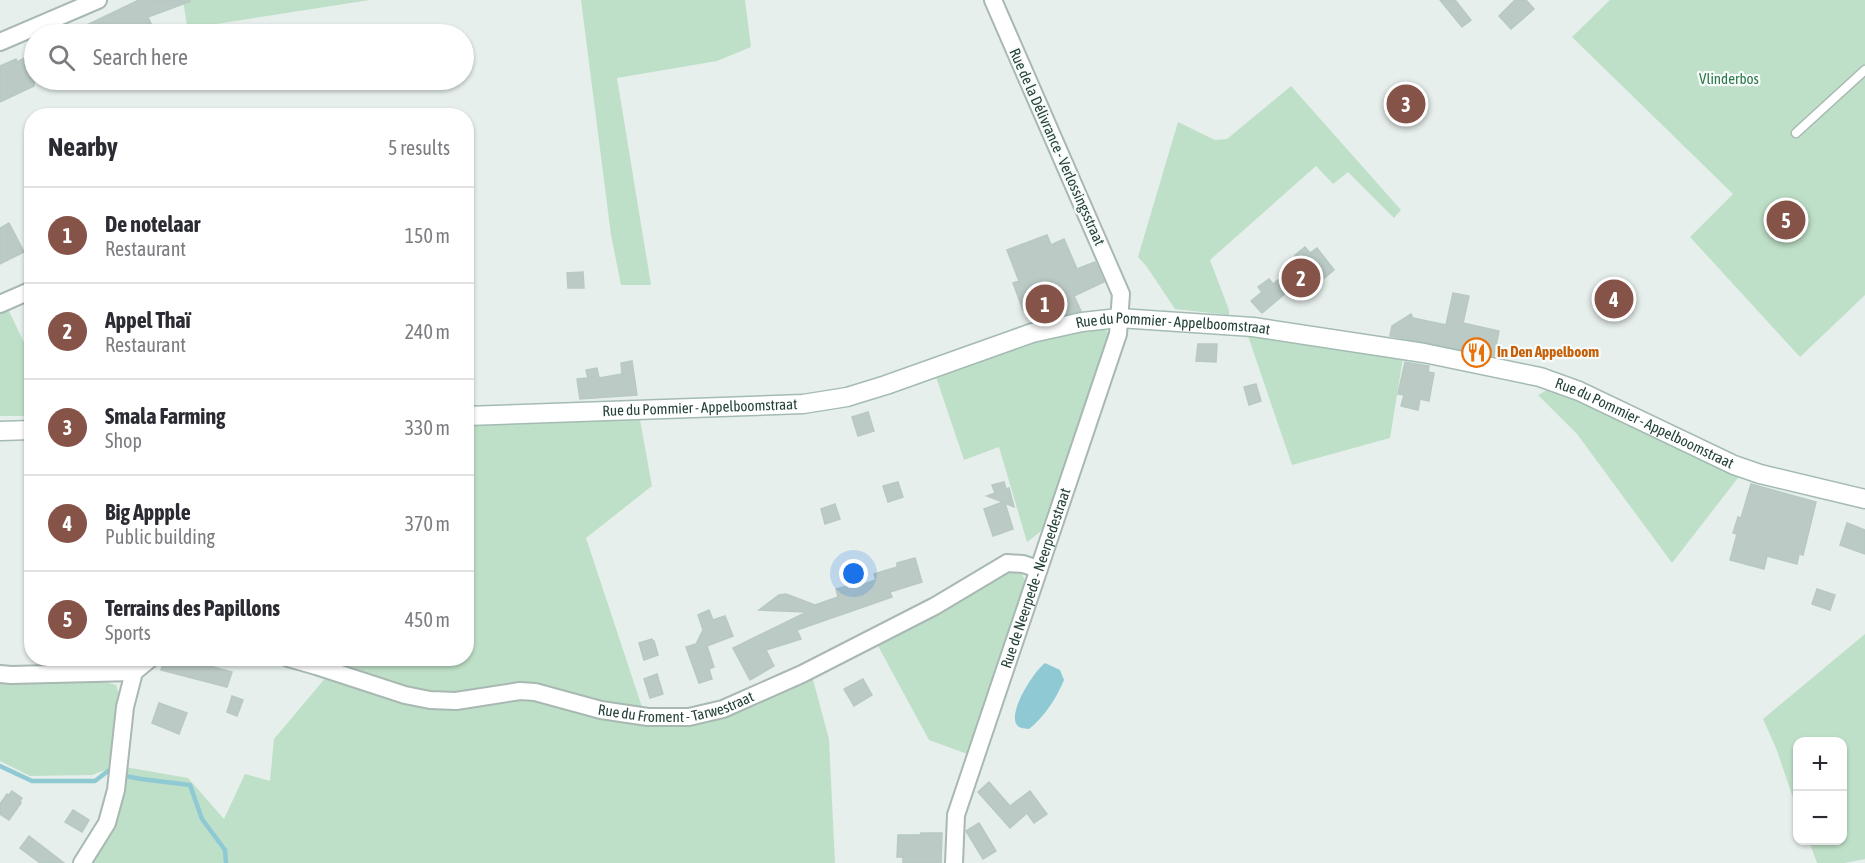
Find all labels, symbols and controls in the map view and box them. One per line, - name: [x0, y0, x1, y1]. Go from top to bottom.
- search box: [24, 24, 474, 90]
- icon: search: [45, 41, 78, 74]
- text: Search here: [93, 44, 188, 70]
- street label: Rue de la Délivrance - Verlossingsstraat: [1006, 46, 1109, 248]
- park label: Vlinderbos: [1699, 70, 1759, 87]
- pin: 3: [1386, 82, 1426, 126]
- text: Nearby: [48, 132, 118, 162]
- text: 5 results: [388, 136, 450, 159]
- pin: 5: [1766, 198, 1806, 242]
- text: De notelaar: [105, 211, 200, 237]
- text: 1: [63, 224, 72, 247]
- text: 150 m: [405, 224, 450, 247]
- text: Restaurant: [105, 237, 186, 260]
- pin: 2: [1282, 256, 1320, 300]
- pin: 4: [1594, 276, 1634, 322]
- pin: 1: [1026, 282, 1064, 326]
- text: Appel Thaï: [105, 307, 191, 333]
- street label: Rue du Pommier - Appelboomstraat: [1074, 309, 1271, 338]
- text: 2: [63, 320, 72, 343]
- text: 240 m: [405, 320, 450, 343]
- text: Restaurant: [105, 333, 186, 356]
- restaurant icon: In Den Appelboom: [1460, 336, 1492, 368]
- place label: In Den Appelboom: [1497, 343, 1599, 360]
- street label: Rue du Pommier - Appelboomstraat: [1553, 374, 1737, 472]
- street label: Rue du Pommier - Appelboomstraat: [602, 395, 798, 419]
- text: Smala Farming: [105, 403, 226, 429]
- text: 3: [63, 416, 72, 439]
- text: 330 m: [405, 416, 450, 439]
- text: Shop: [105, 429, 142, 452]
- street label: Rue de Neerpede - Neerpedestraat: [997, 486, 1074, 670]
- text: Big Appple: [105, 499, 191, 525]
- text: 4: [63, 512, 72, 535]
- text: 370 m: [405, 512, 450, 535]
- text: Public building: [105, 525, 215, 548]
- your location: [839, 559, 868, 588]
- text: Terrains des Papillons: [105, 595, 280, 621]
- text: 5: [63, 608, 72, 631]
- text: 450 m: [405, 608, 450, 631]
- text: Sports: [105, 621, 151, 644]
- street label: Rue du Froment - Tarwestraat: [597, 688, 756, 725]
- map controls: [1793, 737, 1847, 845]
- button: +: [1793, 737, 1847, 791]
- button: −: [1793, 791, 1847, 845]

